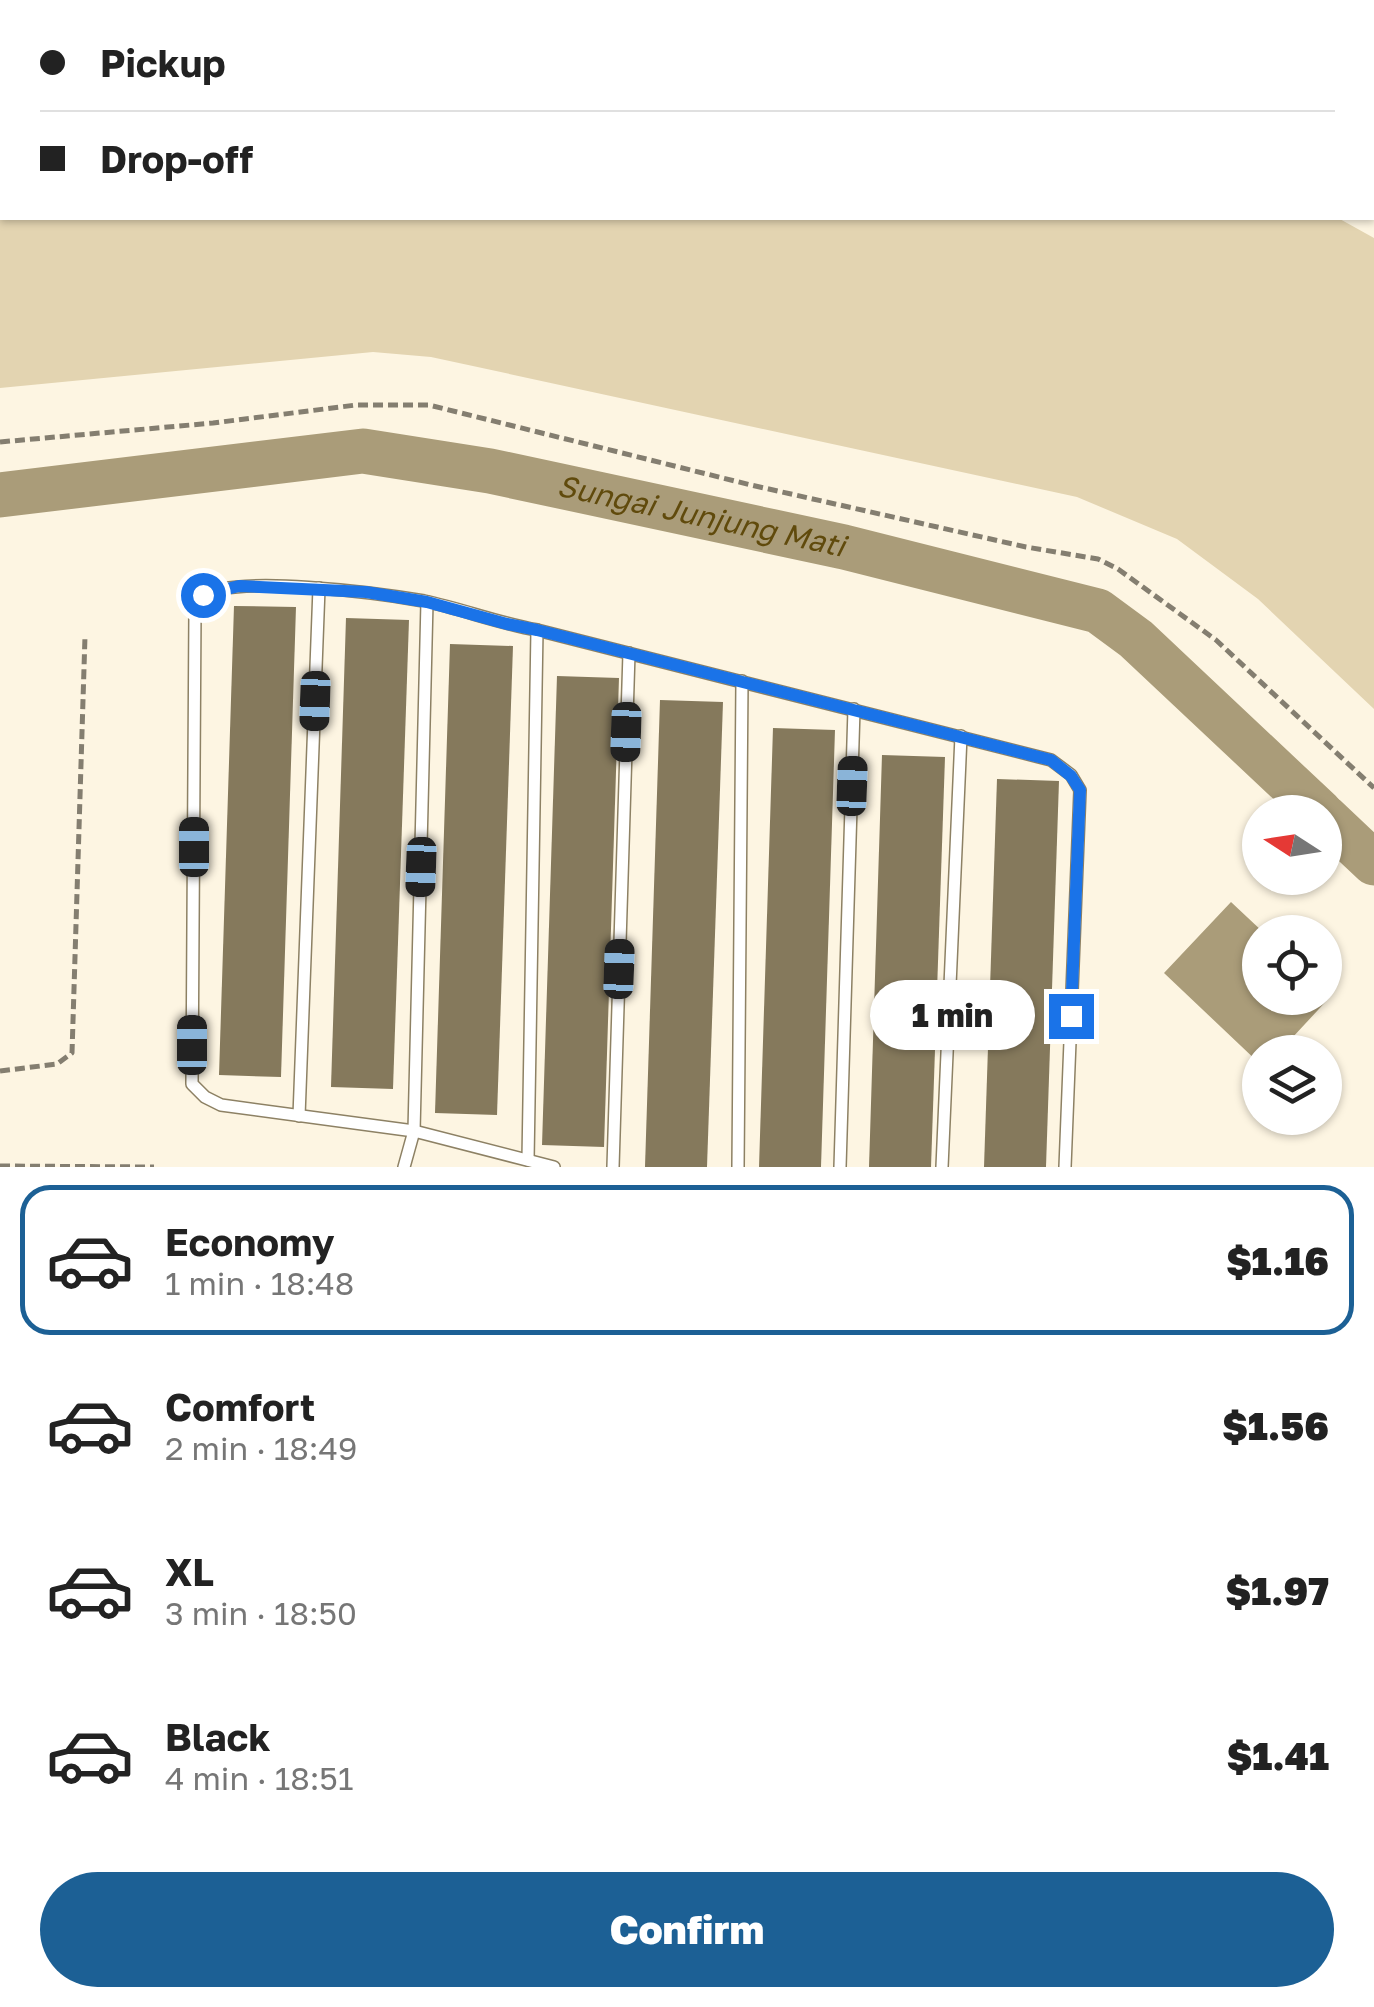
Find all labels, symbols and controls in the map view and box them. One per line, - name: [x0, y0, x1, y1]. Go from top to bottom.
- text: Pickup: [100, 40, 226, 85]
- text: Drop-off: [100, 136, 253, 181]
- water label: Sungai Junjung Mati: [554, 467, 851, 564]
- route start: [181, 573, 226, 618]
- car: [299, 670, 331, 732]
- car: [610, 701, 642, 763]
- car: [836, 755, 868, 817]
- north arrow: [1242, 795, 1342, 895]
- map controls: [1242, 795, 1342, 1135]
- car: [179, 817, 209, 877]
- car: [405, 836, 437, 898]
- button: locate: [1242, 915, 1342, 1015]
- car: [603, 938, 635, 1000]
- callout: 1 min: [871, 981, 1036, 1051]
- route end: [1049, 994, 1094, 1039]
- text: 1 min: [912, 996, 993, 1034]
- car: [177, 1015, 207, 1075]
- button: layers: [1242, 1035, 1342, 1135]
- icon: car: [45, 1215, 135, 1305]
- text: Economy: [165, 1219, 334, 1264]
- text: $1.16: [1226, 1238, 1329, 1283]
- text: 1 min · 18:48: [165, 1264, 354, 1302]
- icon: car: [45, 1380, 135, 1470]
- text: Comfort: [165, 1384, 315, 1429]
- text: $1.56: [1222, 1403, 1329, 1448]
- text: 2 min · 18:49: [165, 1429, 357, 1467]
- icon: car: [45, 1545, 135, 1635]
- text: XL: [165, 1549, 214, 1594]
- text: $1.97: [1225, 1568, 1329, 1613]
- text: 3 min · 18:50: [165, 1594, 357, 1632]
- icon: car: [45, 1710, 135, 1800]
- text: Black: [165, 1714, 270, 1759]
- text: $1.41: [1227, 1733, 1329, 1778]
- text: 4 min · 18:51: [165, 1759, 353, 1797]
- button: Confirm: [40, 1872, 1334, 1987]

